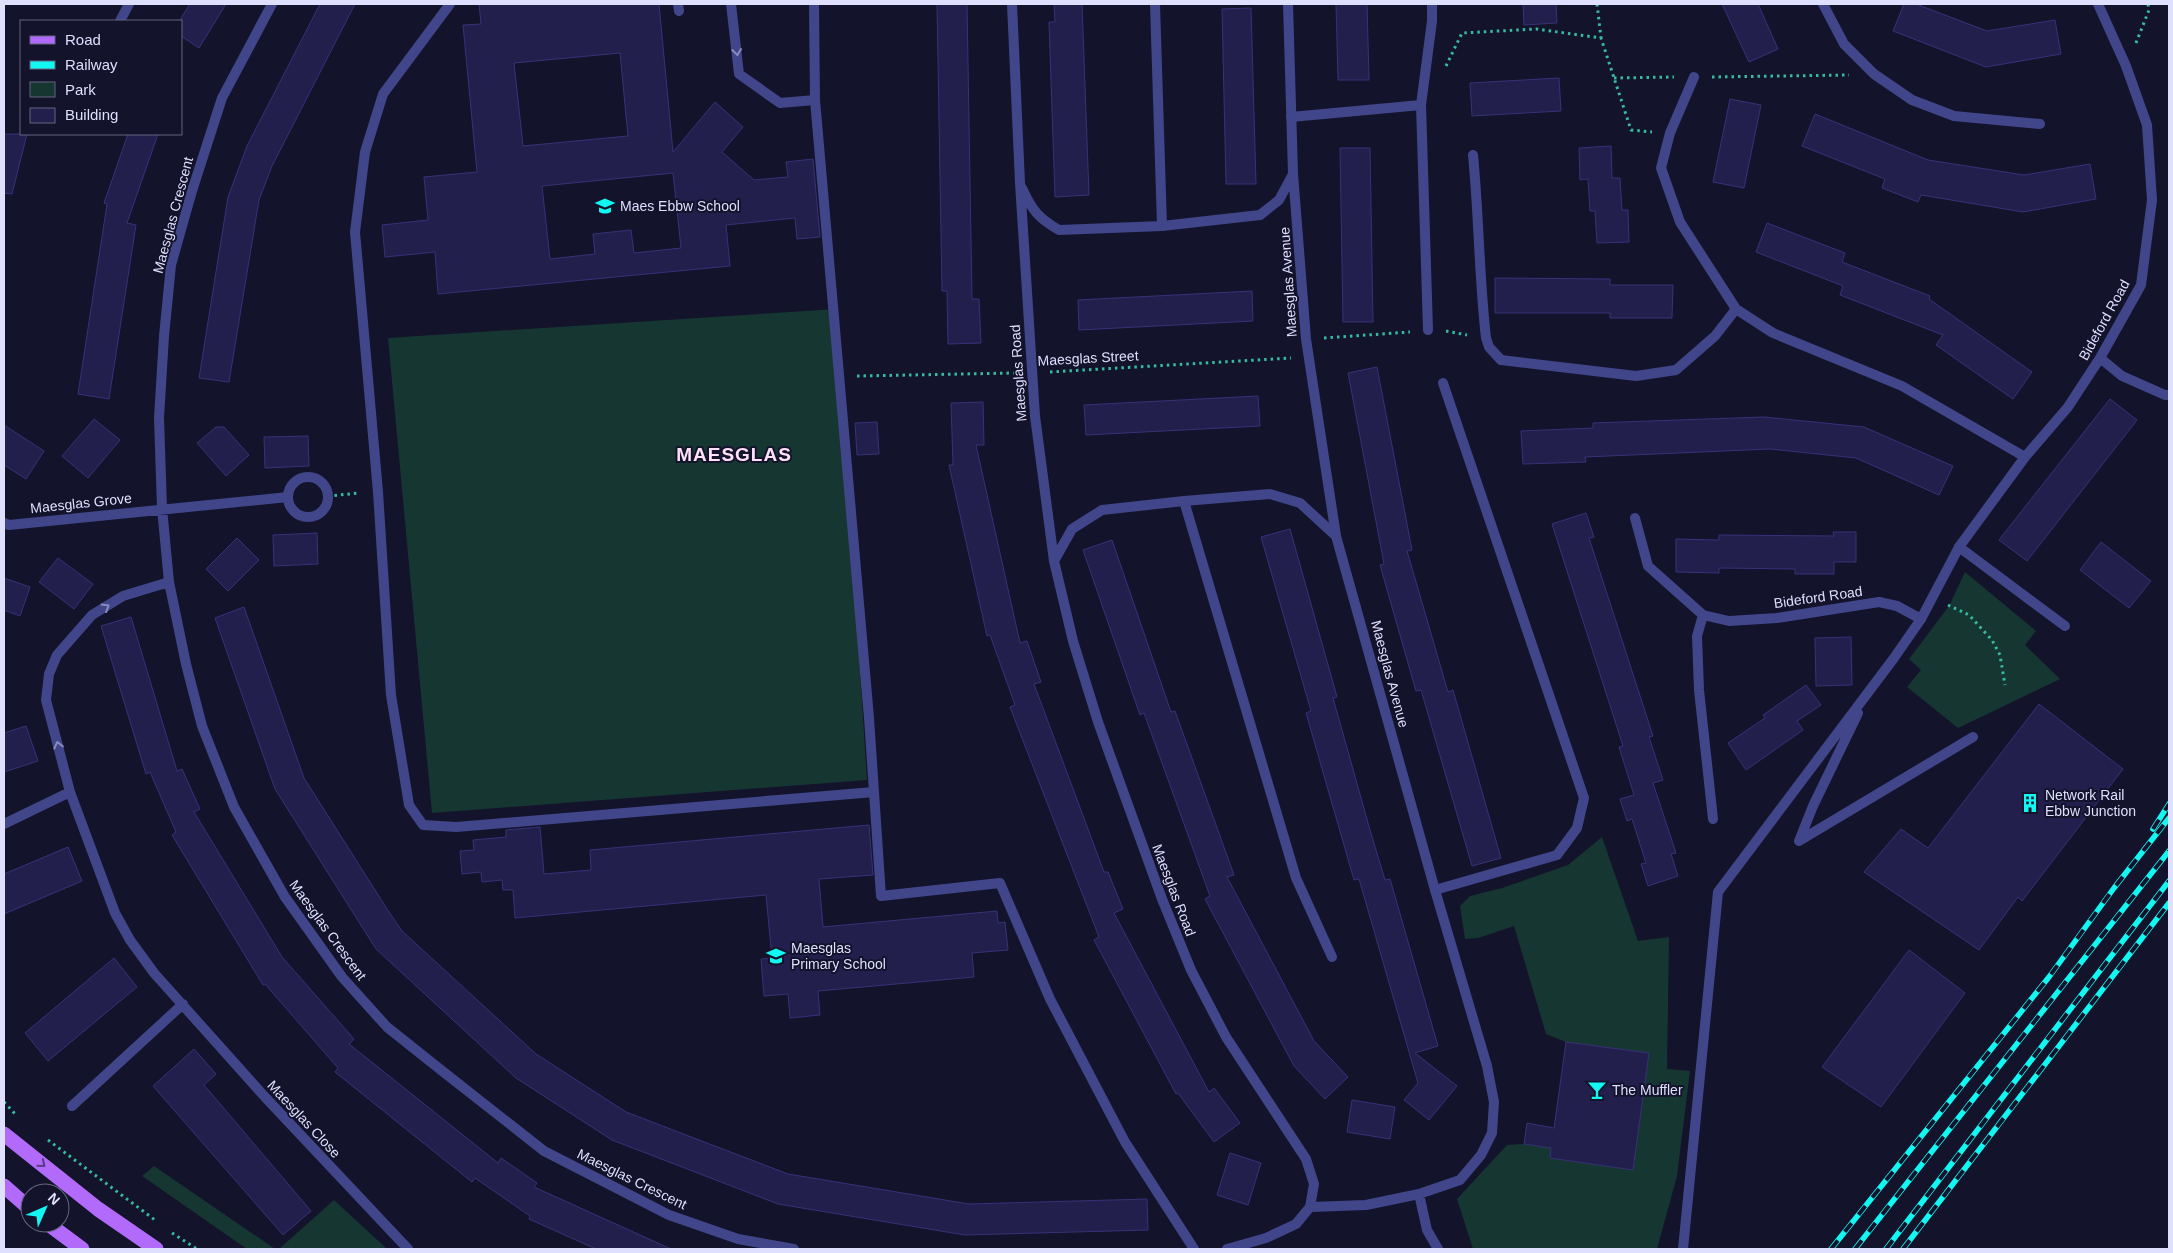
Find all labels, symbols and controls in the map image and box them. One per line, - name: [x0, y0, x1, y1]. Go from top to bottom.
- legend: [20, 20, 182, 135]
- text: Road: [65, 31, 101, 48]
- one-way arrow: [731, 48, 742, 56]
- text: Railway: [65, 56, 118, 73]
- text: Park: [65, 81, 96, 98]
- text: Building: [65, 106, 118, 123]
- street label: Maesglas Crescent: [150, 155, 196, 275]
- school or university icon: Maes Ebbw School: [594, 195, 616, 217]
- place label: Maes Ebbw School: [620, 198, 740, 214]
- street label: Maesglas Avenue: [1276, 226, 1300, 338]
- street label: Bideford Road: [2075, 277, 2133, 363]
- street label: Maesglas Road: [1007, 324, 1029, 422]
- street label: Maesglas Street: [1037, 347, 1139, 369]
- district label: MAESGLAS: [676, 444, 792, 465]
- street label: Maesglas Grove: [29, 490, 133, 516]
- street label: Bideford Road: [1773, 583, 1863, 611]
- one-way arrow: [100, 604, 109, 614]
- street label: Maesglas Avenue: [1368, 619, 1412, 730]
- one-way arrow: [53, 741, 64, 750]
- place label: Network Rail Ebbw Junction: [2045, 787, 2136, 819]
- building icon: Network Rail Ebbw Junction: [2019, 792, 2041, 814]
- street label: Maesglas Road: [1149, 842, 1199, 938]
- street label: Maesglas Crescent: [286, 877, 370, 983]
- place label: Maesglas Primary School: [791, 940, 886, 972]
- school or university icon: Maesglas Primary School: [765, 945, 787, 967]
- street label: Maesglas Close: [264, 1077, 344, 1161]
- bar icon: The Muffler: [1586, 1079, 1608, 1101]
- place label: The Muffler: [1612, 1082, 1683, 1098]
- street label: Maesglas Crescent: [575, 1146, 689, 1213]
- one-way arrow: [36, 1159, 45, 1167]
- north arrow: [20, 1183, 70, 1233]
- text: N: [45, 1190, 63, 1208]

